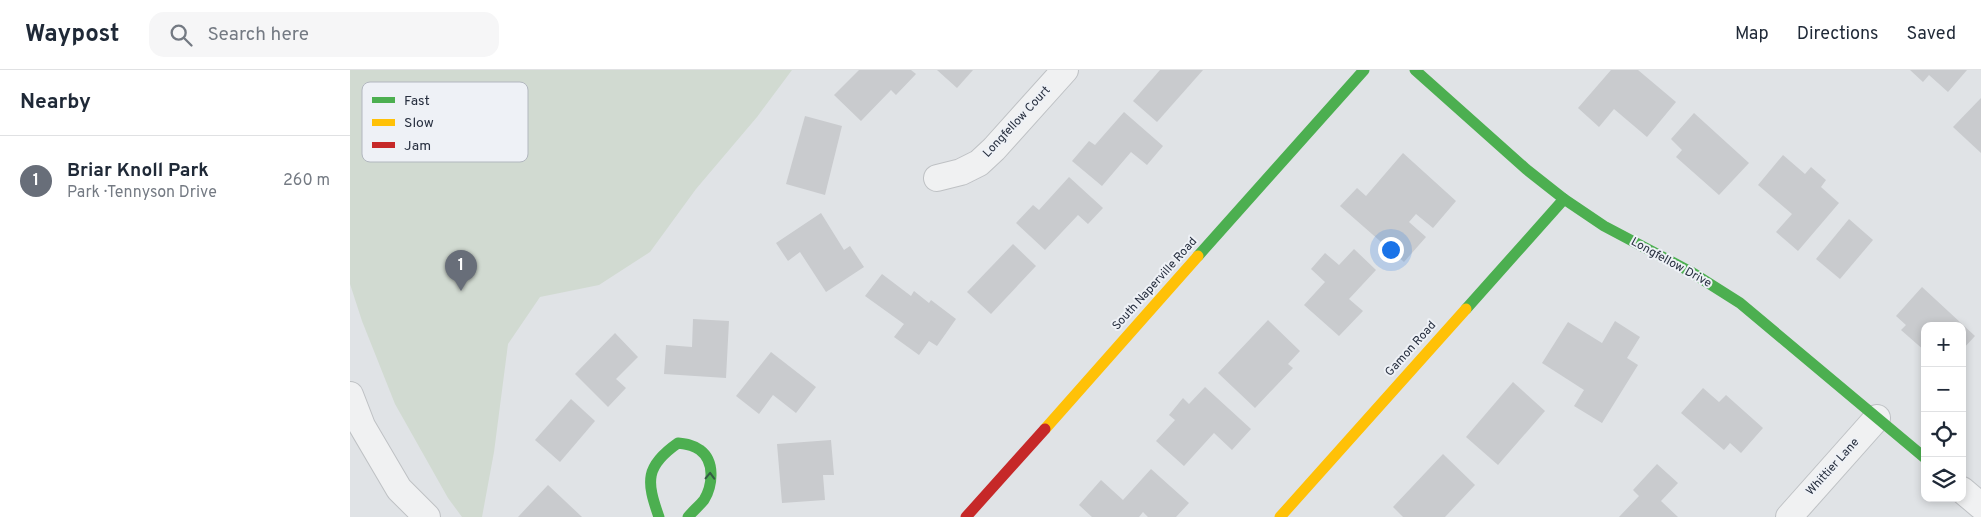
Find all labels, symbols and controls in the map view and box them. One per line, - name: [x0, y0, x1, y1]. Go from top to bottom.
- search box: [149, 12, 499, 57]
- text: Waypost: [25, 20, 119, 50]
- icon: search: [167, 21, 195, 49]
- text: Search here: [207, 23, 309, 47]
- text: Map: [1735, 23, 1769, 46]
- text: Directions: [1797, 23, 1879, 46]
- text: Saved: [1907, 23, 1956, 46]
- legend: [362, 82, 528, 162]
- street label: Longfellow Court: [980, 83, 1054, 161]
- text: Nearby: [20, 89, 91, 116]
- text: Fast: [404, 93, 430, 110]
- text: Slow: [404, 115, 434, 132]
- text: Jam: [404, 138, 431, 155]
- text: Briar Knoll Park: [67, 159, 209, 183]
- text: 1: [33, 171, 39, 191]
- text: 260 m: [283, 171, 330, 191]
- text: Park · Tennyson Drive: [67, 183, 217, 203]
- street label: South Naperville Road: [1109, 234, 1201, 334]
- street label: Longfellow Drive: [1628, 234, 1714, 292]
- your location: [1378, 237, 1404, 263]
- pin: 1: [445, 250, 477, 291]
- street label: Gamon Road: [1382, 318, 1440, 380]
- map controls: [1921, 322, 1966, 502]
- button: +: [1921, 322, 1966, 367]
- button: −: [1921, 367, 1966, 412]
- button: locate: [1921, 412, 1966, 457]
- street label: Whittier Lane: [1803, 435, 1863, 499]
- button: layers: [1921, 457, 1966, 502]
- one-way arrow: [705, 471, 716, 479]

